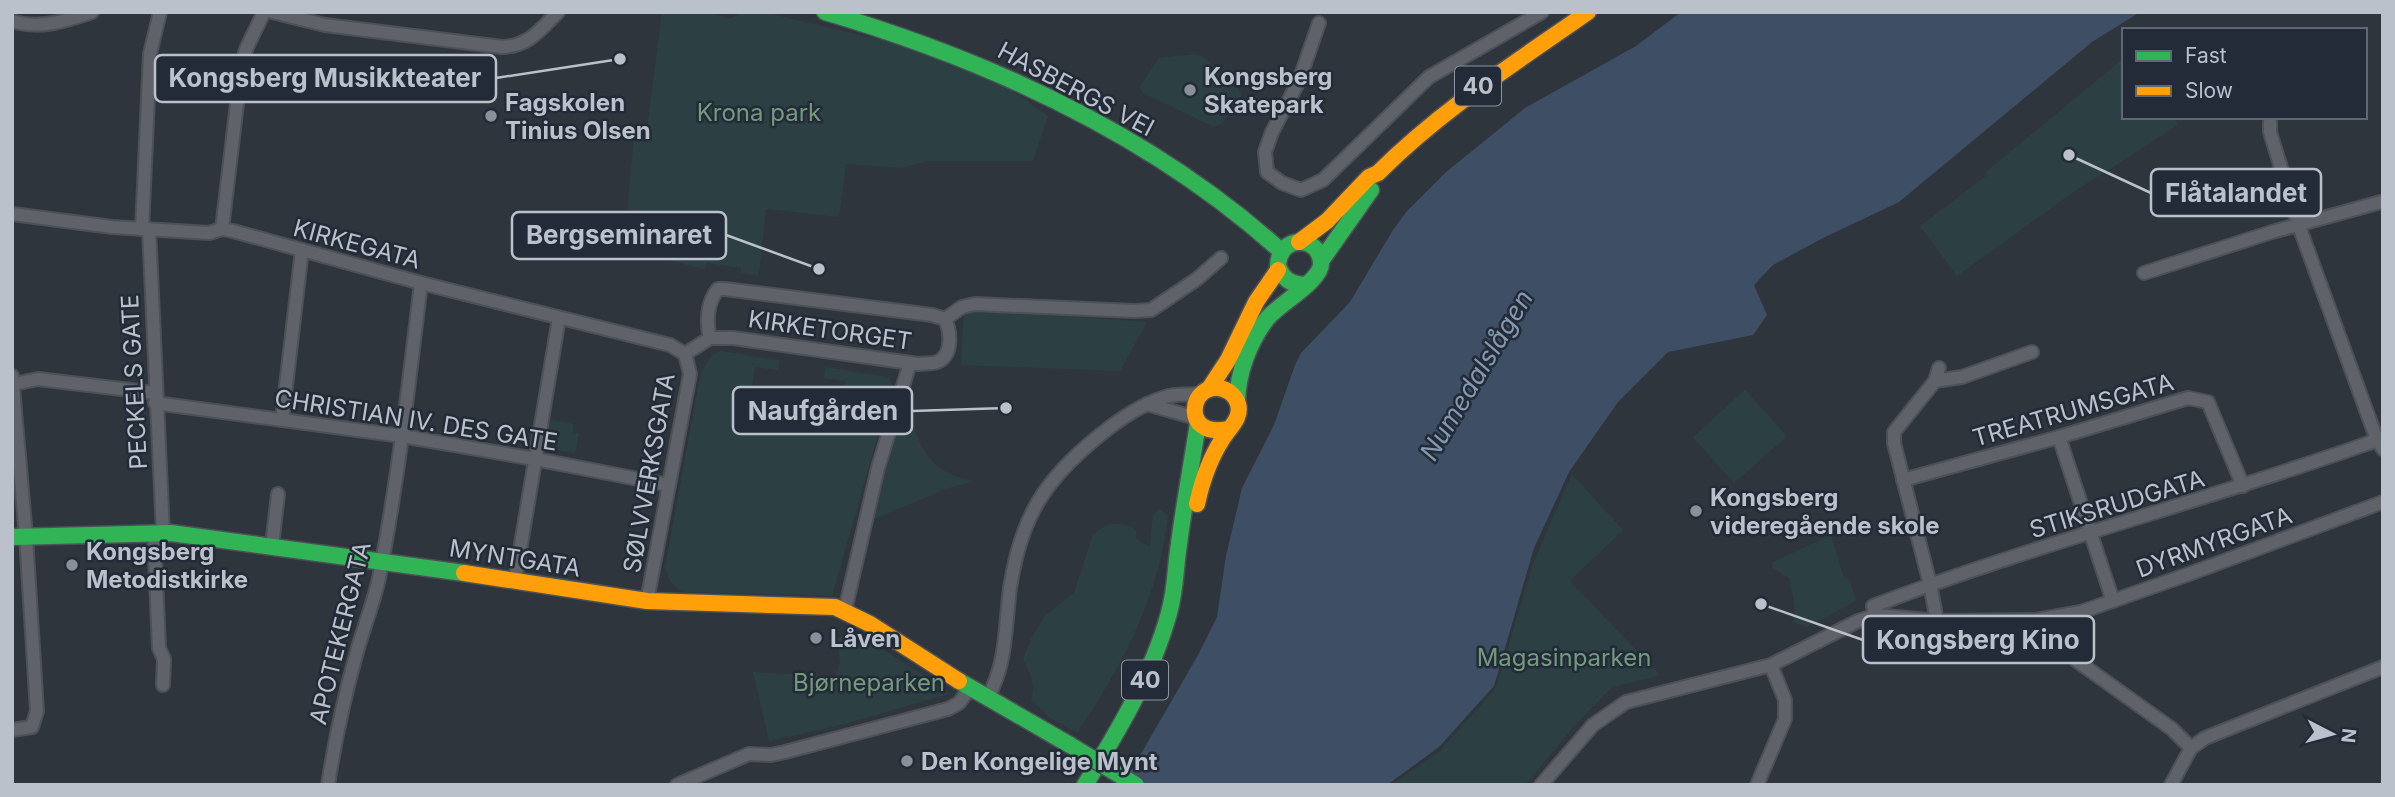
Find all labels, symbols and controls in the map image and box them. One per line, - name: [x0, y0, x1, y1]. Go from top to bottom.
- legend: [2122, 28, 2367, 119]
- street label: HASBERGS VEI: [993, 36, 1159, 142]
- text: Fast: [2185, 43, 2227, 68]
- callout: Kongsberg Musikkteater: [155, 55, 496, 102]
- text: Kongsberg Musikkteater: [169, 62, 482, 93]
- place label: Kongsberg Skatepark: [1204, 62, 1332, 119]
- road number: 40: [1455, 66, 1501, 106]
- text: Slow: [2185, 78, 2233, 103]
- marker: Kongsberg Skatepark: [1182, 82, 1198, 98]
- place label: Fagskolen Tinius Olsen: [505, 88, 651, 145]
- park label: Krona park: [697, 98, 821, 127]
- marker: Fagskolen Tinius Olsen: [483, 108, 499, 124]
- callout: Flåtalandet: [2151, 169, 2321, 216]
- text: Flåtalandet: [2165, 177, 2307, 208]
- callout: Bergseminaret: [512, 212, 726, 259]
- street label: KIRKEGATA: [290, 213, 424, 275]
- text: Bergseminaret: [526, 219, 713, 250]
- water label: Numedalslågen: [1413, 284, 1539, 466]
- street label: PECKELS GATE: [115, 294, 153, 470]
- street label: KIRKETORGET: [746, 304, 914, 356]
- street label: TREATRUMSGATA: [1969, 367, 2177, 453]
- street label: SØLVVERKSGATA: [617, 371, 681, 575]
- street label: CHRISTIAN IV. DES GATE: [272, 383, 560, 457]
- callout: Naufgården: [733, 387, 912, 434]
- text: Naufgården: [748, 395, 898, 426]
- street label: STIKSRUDGATA: [2026, 464, 2208, 544]
- place label: Kongsberg videregående skole: [1710, 483, 1940, 540]
- street label: DYRMYRGATA: [2132, 500, 2296, 584]
- marker: Kongsberg videregående skole: [1688, 503, 1704, 519]
- street label: MYNTGATA: [447, 533, 583, 583]
- place label: Kongsberg Metodistkirke: [86, 537, 248, 594]
- street label: APOTEKERGATA: [303, 539, 377, 727]
- marker: Kongsberg Metodistkirke: [64, 557, 80, 573]
- callout: Kongsberg Kino: [1863, 616, 2094, 663]
- place label: Låven: [830, 624, 900, 653]
- text: Kongsberg Kino: [1876, 624, 2080, 655]
- marker: Låven: [808, 630, 824, 646]
- park label: Magasinparken: [1477, 643, 1651, 672]
- road number: 40: [1122, 660, 1168, 700]
- park label: Bjørneparken: [793, 668, 945, 697]
- north arrow: [2297, 699, 2367, 769]
- text: N: [2336, 727, 2361, 744]
- place label: Den Kongelige Mynt: [921, 747, 1158, 776]
- marker: Den Kongelige Mynt: [899, 753, 915, 769]

